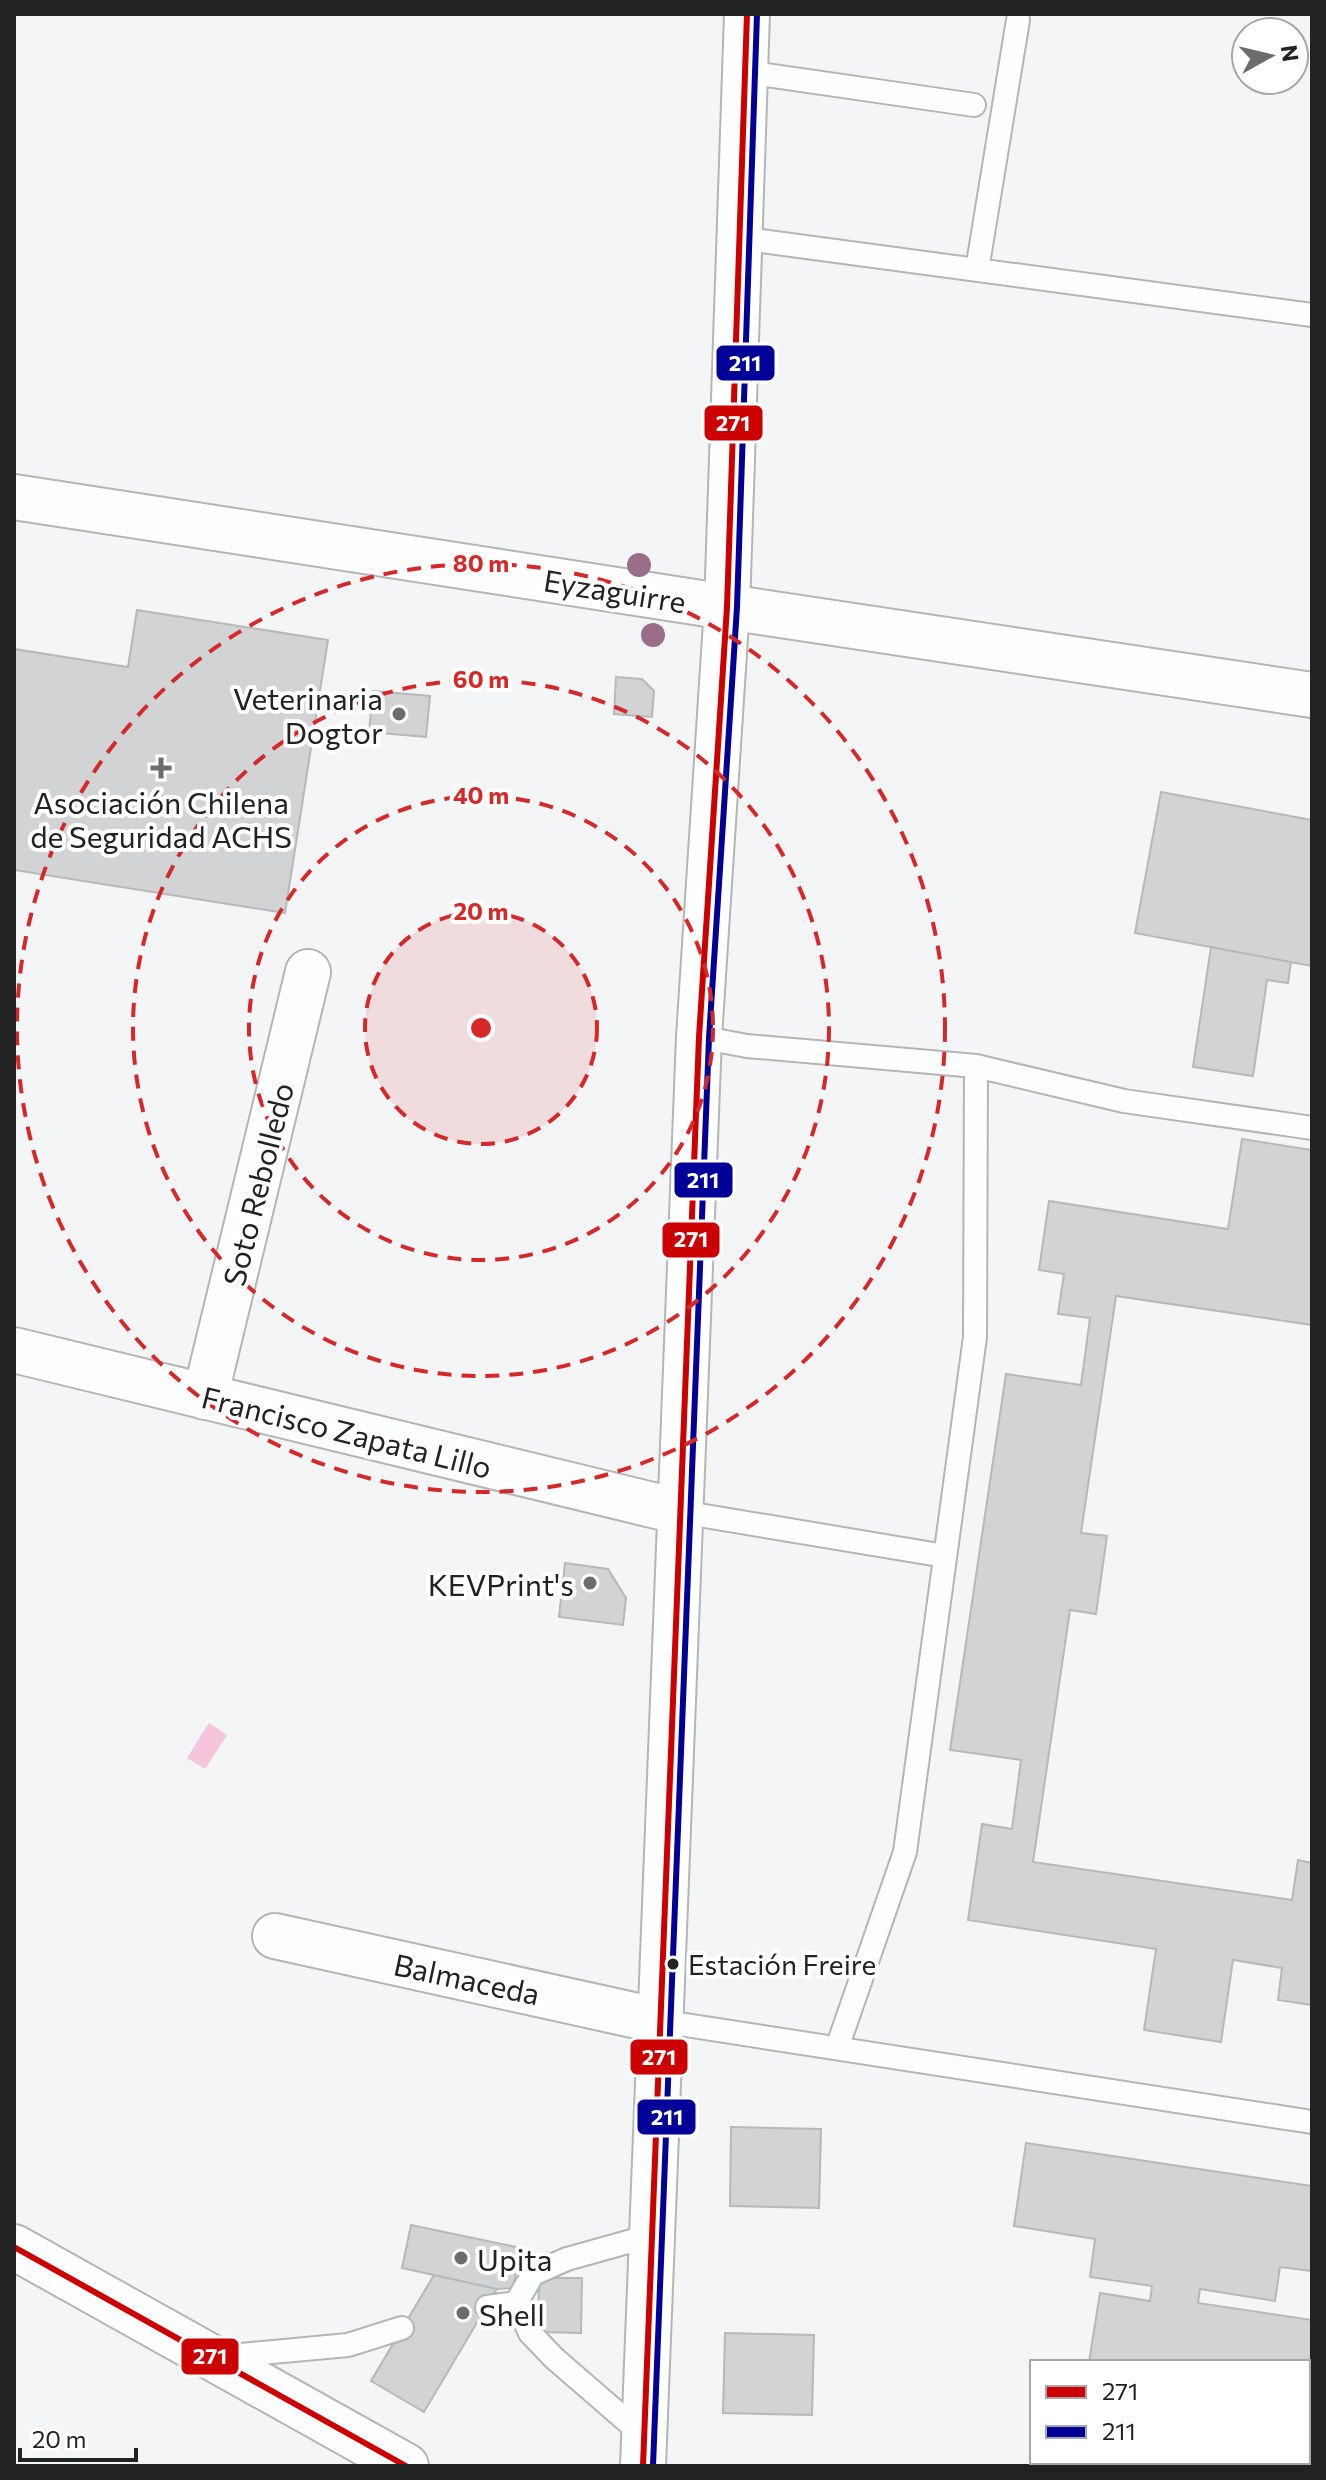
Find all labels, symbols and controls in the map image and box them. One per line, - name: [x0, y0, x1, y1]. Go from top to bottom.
- north arrow: [1230, 16, 1310, 96]
- text: N: [1276, 43, 1305, 63]
- line badge: 211: [715, 344, 776, 382]
- text: 211: [729, 349, 761, 376]
- line badge: 271: [703, 404, 764, 442]
- text: 271: [716, 409, 750, 436]
- text: 80 m: [453, 548, 509, 577]
- street label: Eyzaguirre: [541, 561, 689, 619]
- text: 60 m: [453, 664, 509, 693]
- place label: Veterinaria Dogtor: [233, 679, 383, 750]
- marker: Veterinaria Dogtor: [390, 705, 408, 723]
- marker: Asociación Chilena de Seguridad ACHS: [150, 757, 172, 779]
- text: 40 m: [453, 780, 509, 809]
- place label: Asociación Chilena de Seguridad ACHS: [30, 783, 292, 854]
- text: 20 m: [454, 896, 508, 925]
- centre of rings: [467, 1014, 495, 1042]
- street label: Soto Rebolledo: [214, 1079, 300, 1289]
- line badge: 211: [673, 1161, 734, 1199]
- text: 211: [687, 1166, 719, 1193]
- line badge: 271: [661, 1221, 721, 1259]
- text: 271: [674, 1225, 708, 1252]
- street label: Francisco Zapata Lillo: [198, 1377, 496, 1485]
- place label: KEVPrint's: [428, 1565, 574, 1602]
- marker: KEVPrint's: [581, 1574, 599, 1592]
- street label: Balmaceda: [391, 1944, 543, 2012]
- place label: Estación Freire: [688, 1947, 876, 1981]
- marker: Estación Freire: [665, 1956, 681, 1972]
- line badge: 271: [629, 2038, 689, 2076]
- text: 271: [642, 2043, 676, 2070]
- line badge: 211: [636, 2098, 697, 2136]
- text: 211: [651, 2103, 683, 2130]
- place label: Upita: [477, 2240, 552, 2277]
- marker: Upita: [452, 2249, 470, 2267]
- place label: Shell: [479, 2295, 545, 2332]
- marker: Shell: [454, 2304, 472, 2322]
- line badge: 271: [180, 2337, 240, 2376]
- text: 271: [193, 2342, 227, 2369]
- legend: [1030, 2360, 1310, 2464]
- text: 271: [1102, 2376, 1138, 2405]
- scale bar: [20, 2412, 136, 2462]
- text: 211: [1102, 2416, 1136, 2445]
- text: 20 m: [32, 2424, 86, 2453]

